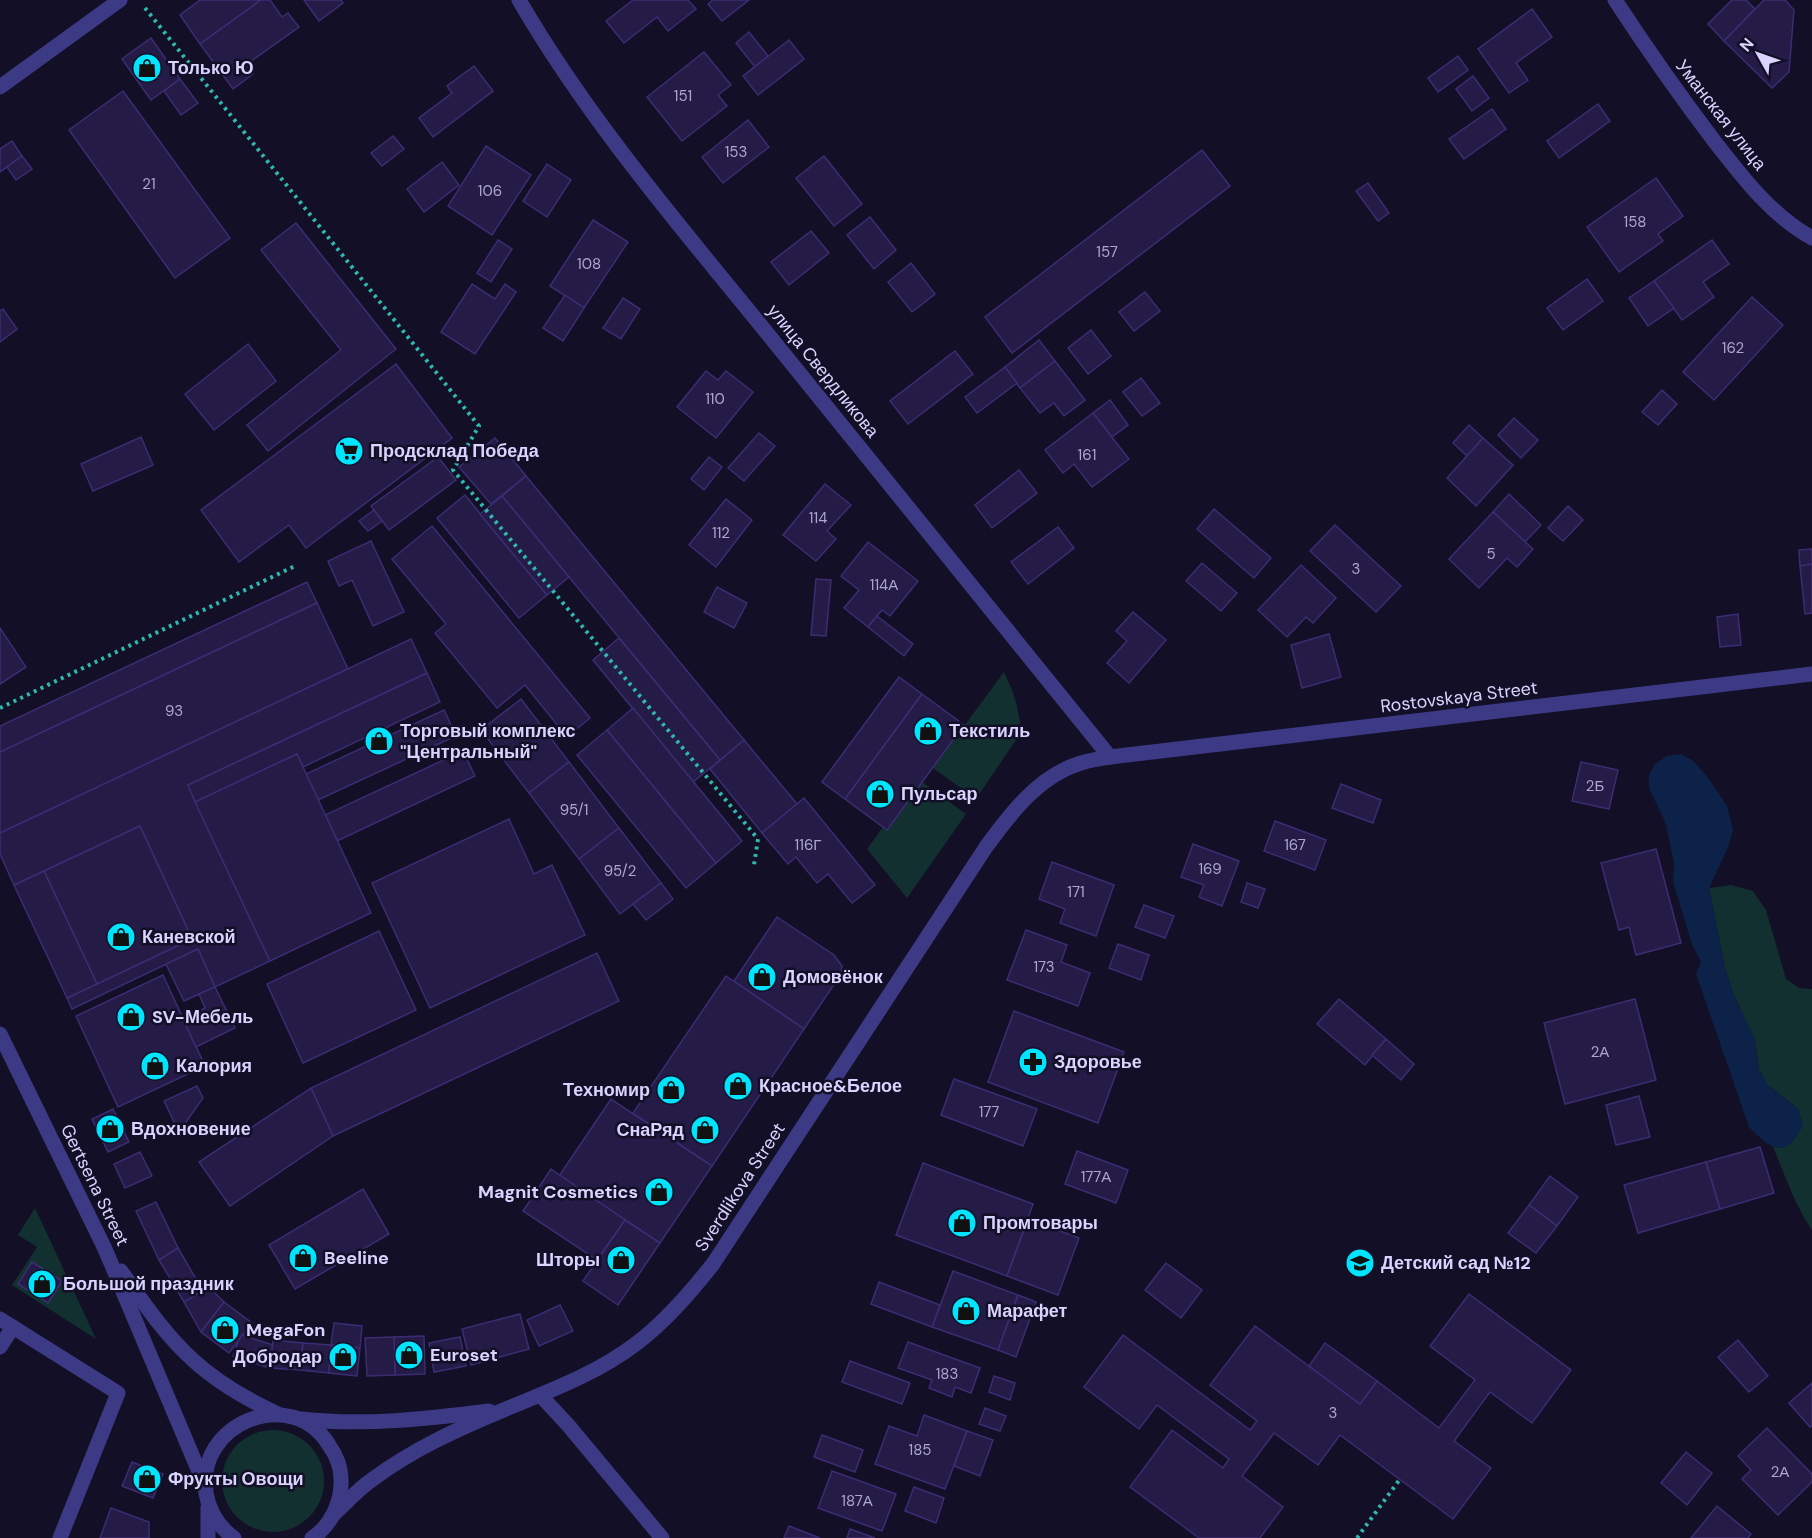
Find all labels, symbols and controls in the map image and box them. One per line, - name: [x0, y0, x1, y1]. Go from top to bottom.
- north arrow: [1728, 24, 1788, 84]
- text: N: [1735, 33, 1759, 56]
- shop icon: Только Ю: [131, 52, 163, 84]
- street label: Уманская улица: [1670, 55, 1772, 176]
- place label: Только Ю: [168, 56, 253, 80]
- house number: 151: [674, 86, 692, 106]
- house number: 153: [725, 142, 747, 162]
- house number: 21: [142, 174, 156, 194]
- house number: 106: [478, 181, 502, 201]
- house number: 158: [1624, 212, 1646, 232]
- house number: 157: [1096, 242, 1118, 262]
- house number: 108: [577, 254, 601, 274]
- street label: улица Свердликова: [762, 299, 885, 443]
- house number: 162: [1722, 338, 1744, 358]
- house number: 110: [705, 389, 725, 409]
- supermarket icon: Продсклад Победа: [333, 435, 365, 467]
- place label: Продсклад Победа: [370, 439, 540, 463]
- house number: 161: [1078, 445, 1096, 465]
- house number: 114: [809, 508, 827, 528]
- house number: 112: [712, 523, 730, 543]
- house number: 5: [1486, 544, 1496, 564]
- house number: 3: [1352, 559, 1360, 579]
- house number: 114А: [870, 575, 898, 595]
- street label: Rostovskaya Street: [1379, 675, 1539, 719]
- house number: 93: [165, 701, 183, 721]
- shop icon: Текстиль: [912, 715, 944, 747]
- place label: Торговый комплекс "Центральный": [400, 719, 576, 764]
- place label: Текстиль: [949, 719, 1030, 743]
- shop icon: Торговый комплекс "Центральный": [363, 725, 395, 757]
- house number: 2Б: [1586, 776, 1604, 796]
- shop icon: Пульсар: [864, 778, 896, 810]
- place label: Пульсар: [901, 782, 977, 806]
- house number: 95/1: [560, 800, 588, 820]
- house number: 116Г: [795, 835, 821, 855]
- house number: 167: [1284, 835, 1306, 855]
- house number: 169: [1198, 859, 1222, 879]
- house number: 95/2: [604, 861, 636, 881]
- house number: 171: [1067, 882, 1085, 902]
- shop icon: Каневской: [105, 921, 137, 953]
- place label: Каневской: [142, 925, 236, 949]
- house number: 173: [1033, 957, 1055, 977]
- shop icon: Домовёнок: [746, 961, 778, 993]
- place label: Домовёнок: [783, 965, 884, 989]
- shop icon: SV-Мебель: [115, 1001, 147, 1033]
- place label: SV-Мебель: [152, 1005, 253, 1029]
- house number: 2А: [1591, 1042, 1609, 1062]
- pharmacy icon: Здоровье: [1017, 1046, 1049, 1078]
- shop icon: Калория: [139, 1050, 171, 1082]
- place label: Здоровье: [1054, 1050, 1142, 1074]
- place label: Калория: [176, 1054, 252, 1078]
- shop icon: Красное&Белое: [722, 1070, 754, 1102]
- shop icon: Техномир: [655, 1074, 687, 1106]
- place label: Красное&Белое: [759, 1074, 902, 1098]
- place label: Техномир: [563, 1078, 650, 1102]
- house number: 177: [979, 1102, 999, 1122]
- shop icon: Вдохновение: [94, 1113, 126, 1145]
- shop icon: СнаРяд: [689, 1114, 721, 1146]
- place label: Вдохновение: [131, 1117, 251, 1141]
- place label: СнаРяд: [616, 1118, 685, 1142]
- street label: Sverdlikova Street: [689, 1118, 791, 1256]
- street label: Gertsena Street: [55, 1120, 135, 1250]
- house number: 177А: [1081, 1167, 1111, 1187]
- shop icon: Magnit Cosmetics: [643, 1176, 675, 1208]
- place label: Magnit Cosmetics: [478, 1180, 638, 1204]
- shop icon: Промтовары: [946, 1207, 978, 1239]
- place label: Промтовары: [983, 1211, 1098, 1235]
- shop icon: Beeline: [287, 1242, 319, 1274]
- shop icon: Шторы: [605, 1244, 637, 1276]
- place label: Beeline: [324, 1246, 389, 1270]
- school or university icon: Детский сад №12: [1344, 1247, 1376, 1279]
- place label: Шторы: [536, 1248, 600, 1272]
- place label: Детский сад №12: [1381, 1251, 1531, 1275]
- shop icon: Большой праздник: [26, 1268, 58, 1300]
- place label: Большой праздник: [63, 1272, 235, 1296]
- shop icon: Марафет: [950, 1295, 982, 1327]
- place label: Марафет: [987, 1299, 1068, 1323]
- shop icon: MegaFon: [209, 1314, 241, 1346]
- place label: MegaFon: [246, 1318, 325, 1342]
- shop icon: Euroset: [393, 1339, 425, 1371]
- shop icon: Добродар: [327, 1341, 359, 1373]
- place label: Euroset: [430, 1343, 498, 1367]
- place label: Добродар: [233, 1345, 322, 1369]
- house number: 183: [936, 1364, 958, 1384]
- house number: 3: [1329, 1403, 1337, 1423]
- house number: 185: [909, 1440, 931, 1460]
- house number: 2А: [1771, 1462, 1789, 1482]
- shop icon: Фрукты Овощи: [131, 1463, 163, 1495]
- place label: Фрукты Овощи: [168, 1467, 304, 1491]
- house number: 187А: [841, 1491, 873, 1511]

